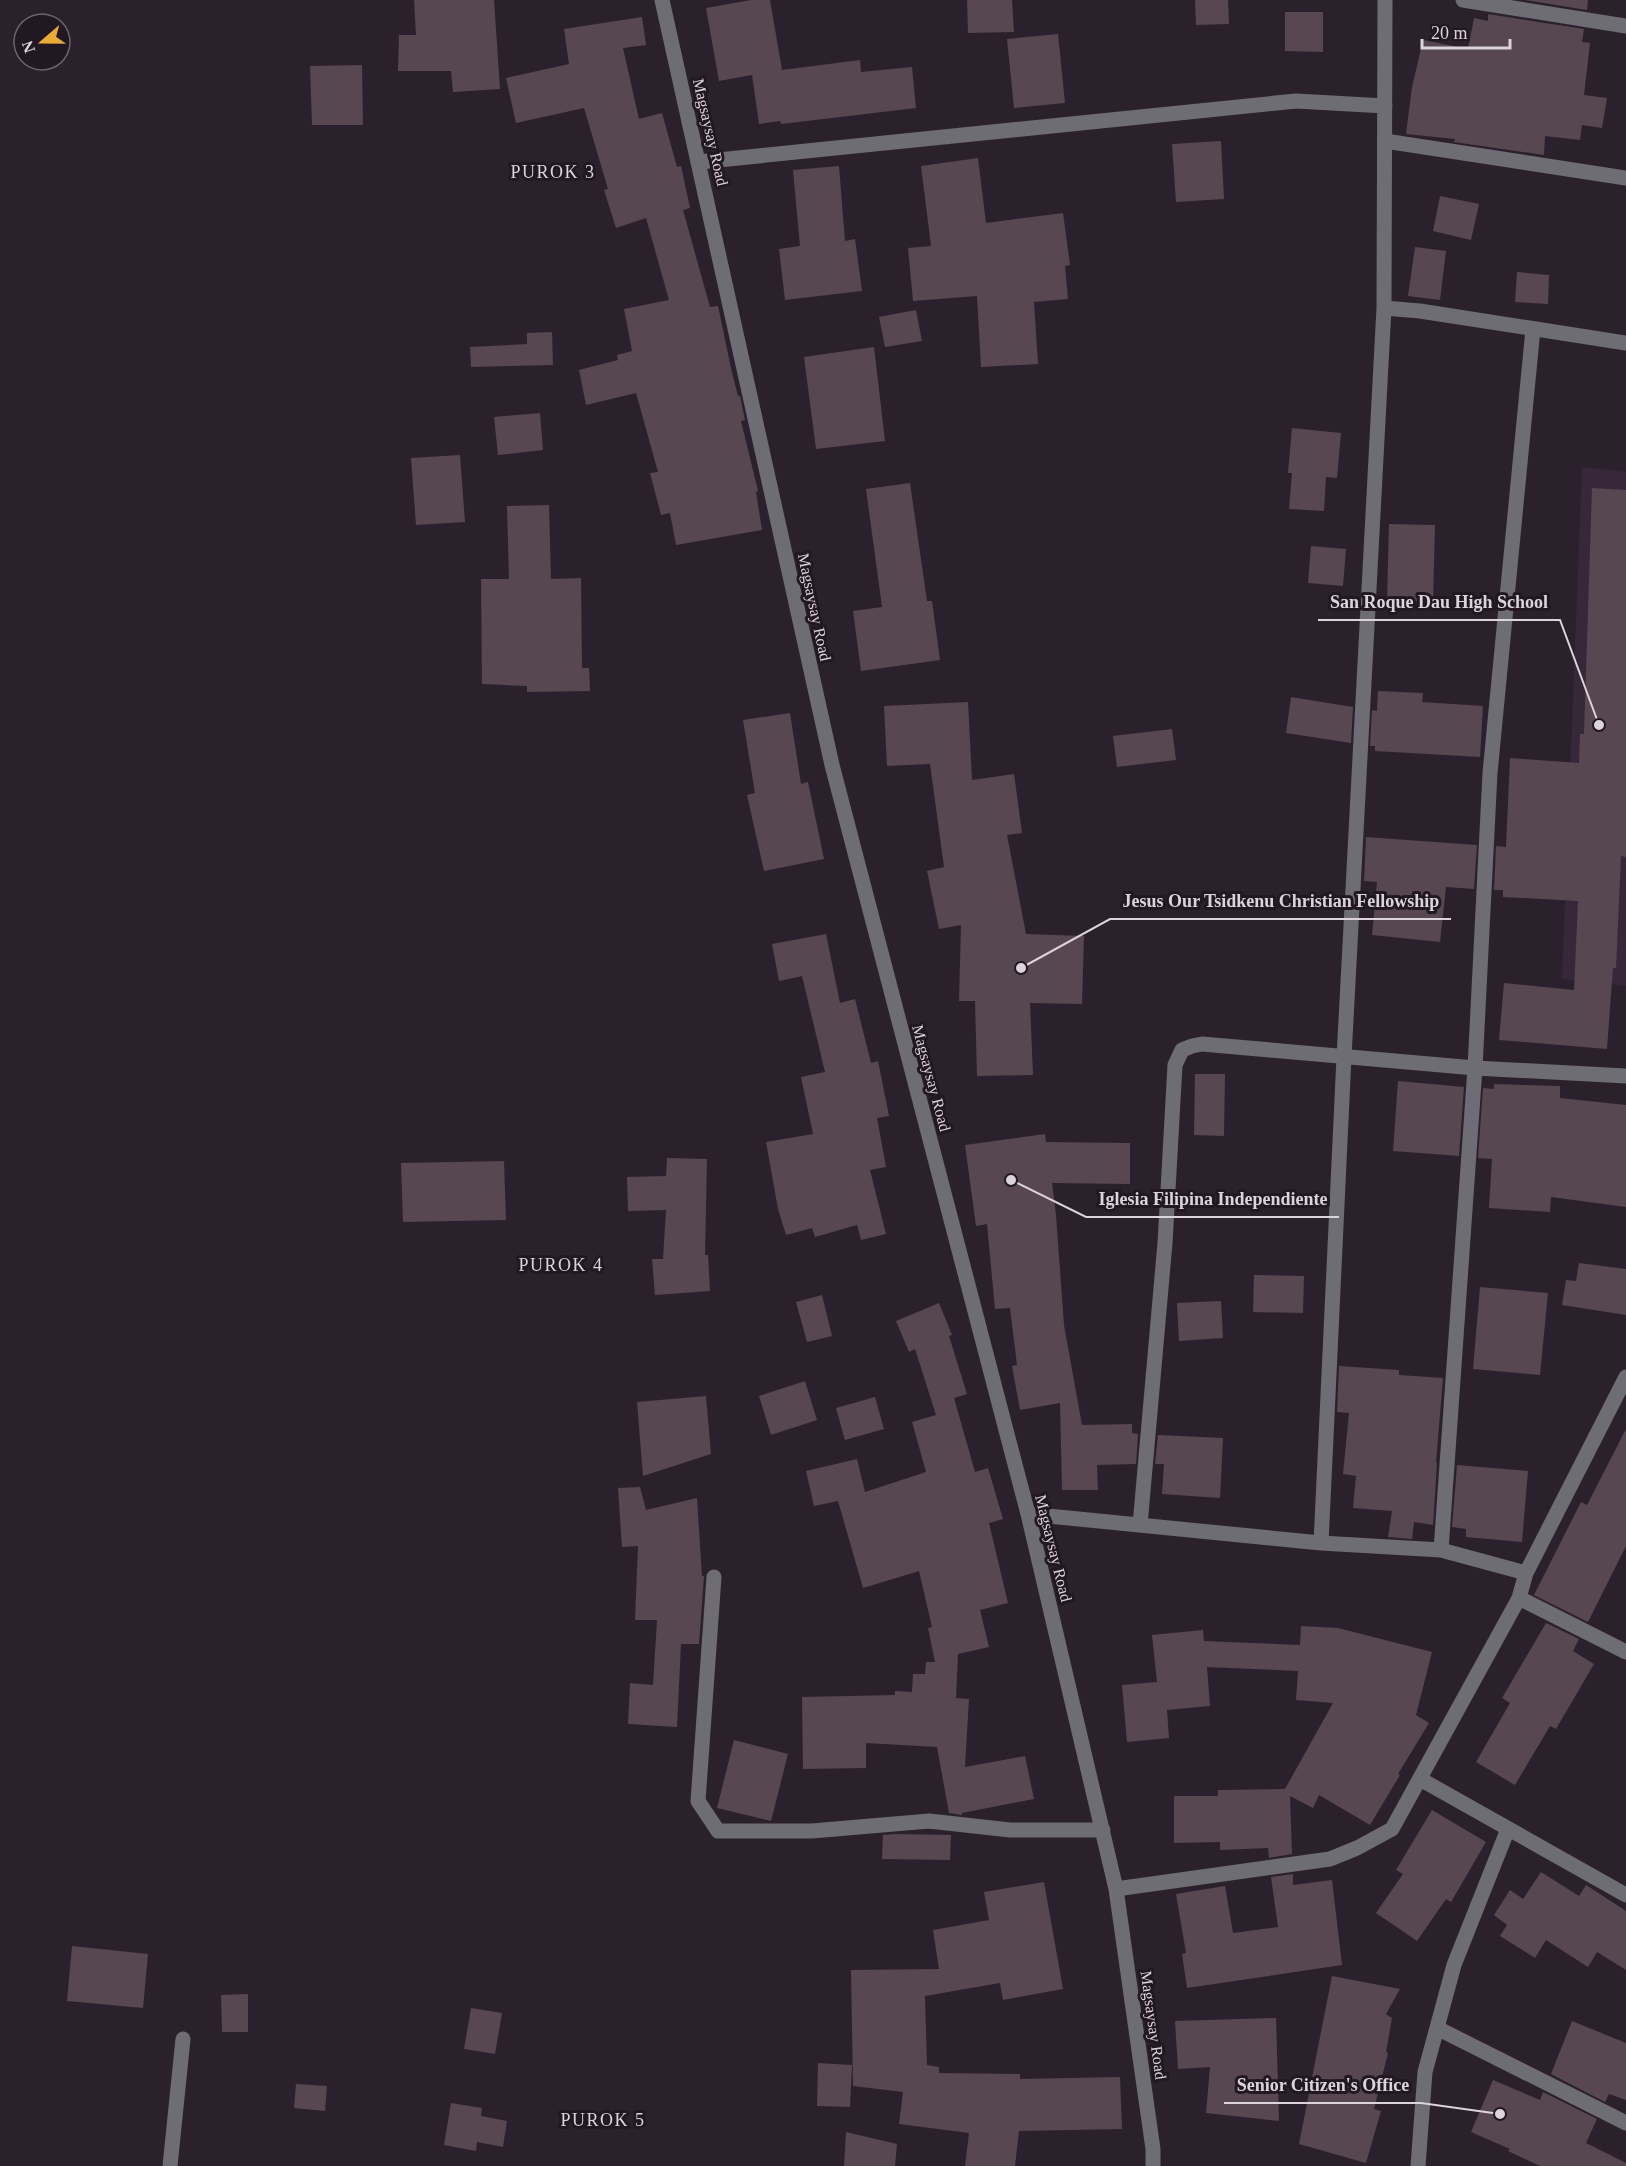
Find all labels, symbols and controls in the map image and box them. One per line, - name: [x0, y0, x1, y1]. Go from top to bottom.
- north arrow: [12, 12, 72, 72]
- scale bar: [1422, 12, 1510, 50]
- text: 20 m: [1431, 23, 1468, 43]
- text: N: [18, 38, 38, 55]
- street label: Magsaysay Road: [689, 77, 731, 188]
- district label: PUROK 3: [510, 162, 596, 182]
- street label: Magsaysay Road: [794, 552, 834, 663]
- callout: San Roque Dau High School: [1318, 584, 1560, 620]
- text: San Roque Dau High School: [1330, 592, 1548, 612]
- callout: Jesus Our Tsidkenu Christian Fellowship: [1110, 883, 1451, 919]
- text: Jesus Our Tsidkenu Christian Fellowship: [1123, 891, 1439, 911]
- street label: Magsaysay Road: [908, 1023, 954, 1134]
- callout: Iglesia Filipina Independiente: [1086, 1181, 1339, 1217]
- text: Iglesia Filipina Independiente: [1098, 1189, 1328, 1209]
- district label: PUROK 4: [518, 1255, 604, 1275]
- street label: Magsaysay Road: [1031, 1493, 1075, 1604]
- street label: Magsaysay Road: [1136, 1970, 1170, 2081]
- callout: Senior Citizen's Office: [1224, 2067, 1421, 2103]
- text: Senior Citizen's Office: [1237, 2075, 1409, 2095]
- district label: PUROK 5: [560, 2110, 646, 2130]

